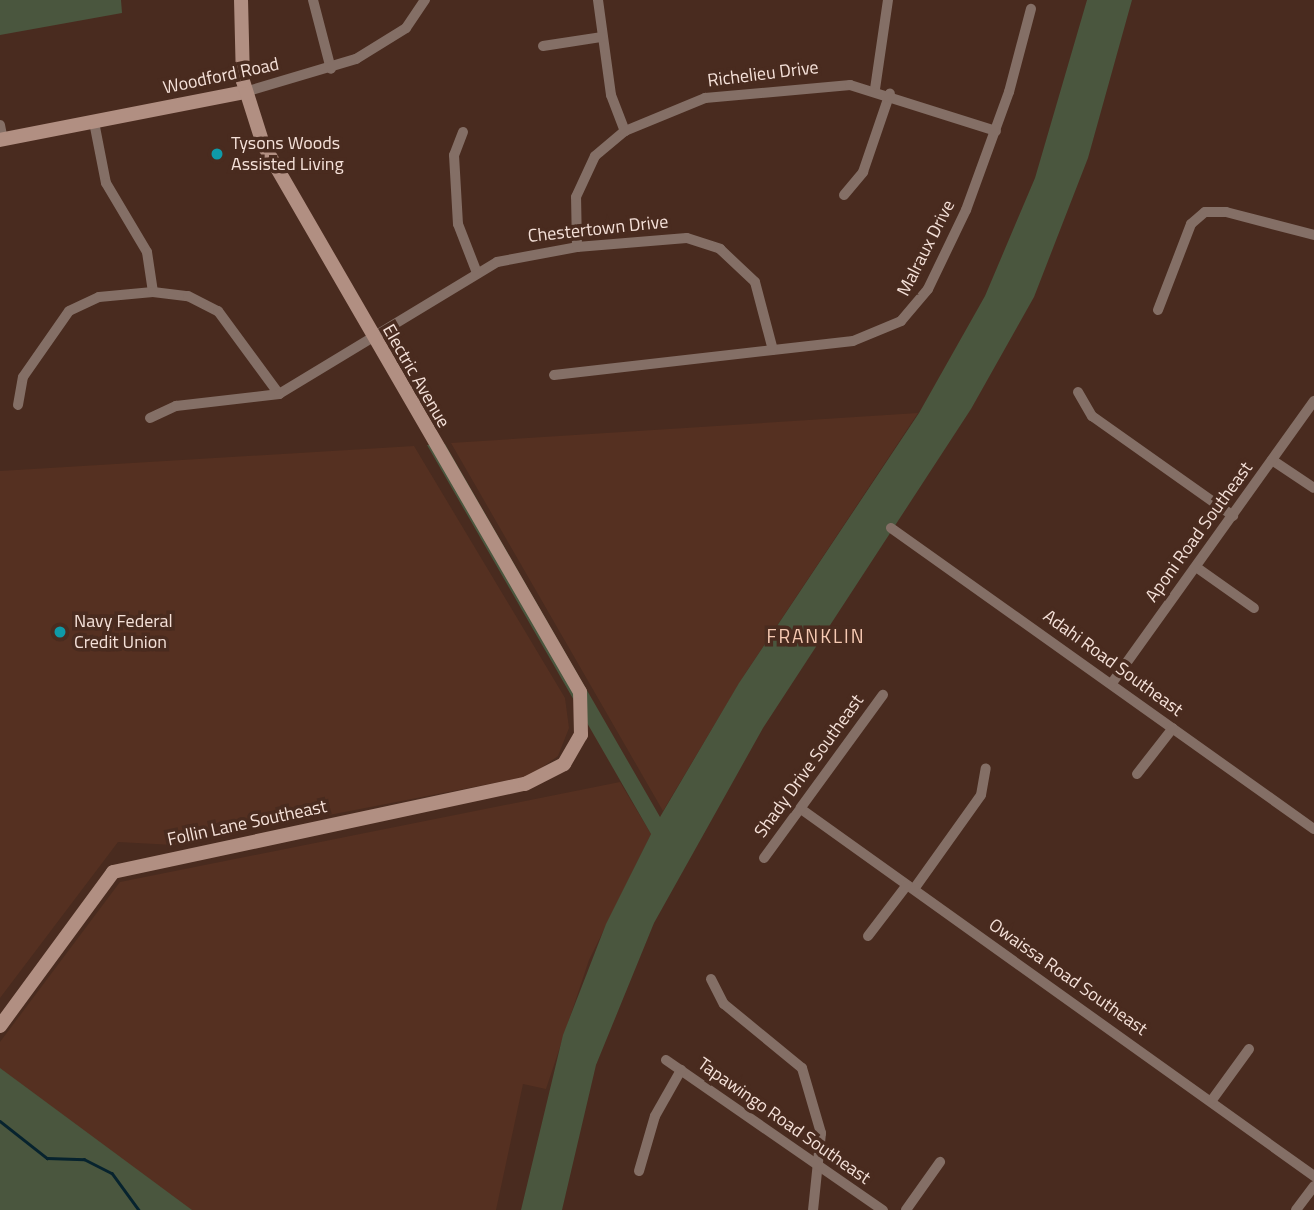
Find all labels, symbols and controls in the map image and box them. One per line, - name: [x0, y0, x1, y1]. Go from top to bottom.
- street label: Woodford Road: [161, 53, 281, 99]
- street label: Richelieu Drive: [706, 56, 820, 92]
- place label: Tysons Woods Assisted Living: [231, 133, 344, 176]
- marker: Tysons Woods Assisted Living: [209, 146, 225, 162]
- street label: Malraux Drive: [893, 197, 959, 299]
- street label: Chestertown Drive: [527, 211, 669, 247]
- street label: Electric Avenue: [378, 321, 454, 431]
- street label: Aponi Road Southeast: [1141, 458, 1257, 606]
- street label: Adahi Road Southeast: [1039, 605, 1187, 721]
- place label: Navy Federal Credit Union: [74, 611, 173, 654]
- marker: Navy Federal Credit Union: [52, 624, 68, 640]
- district label: FRANKLIN: [767, 625, 865, 647]
- street label: Shady Drive Southeast: [750, 690, 868, 842]
- street label: Follin Lane Southeast: [165, 796, 329, 850]
- street label: Owaissa Road Southeast: [985, 914, 1151, 1040]
- street label: Tapawingo Road Southeast: [693, 1053, 875, 1189]

